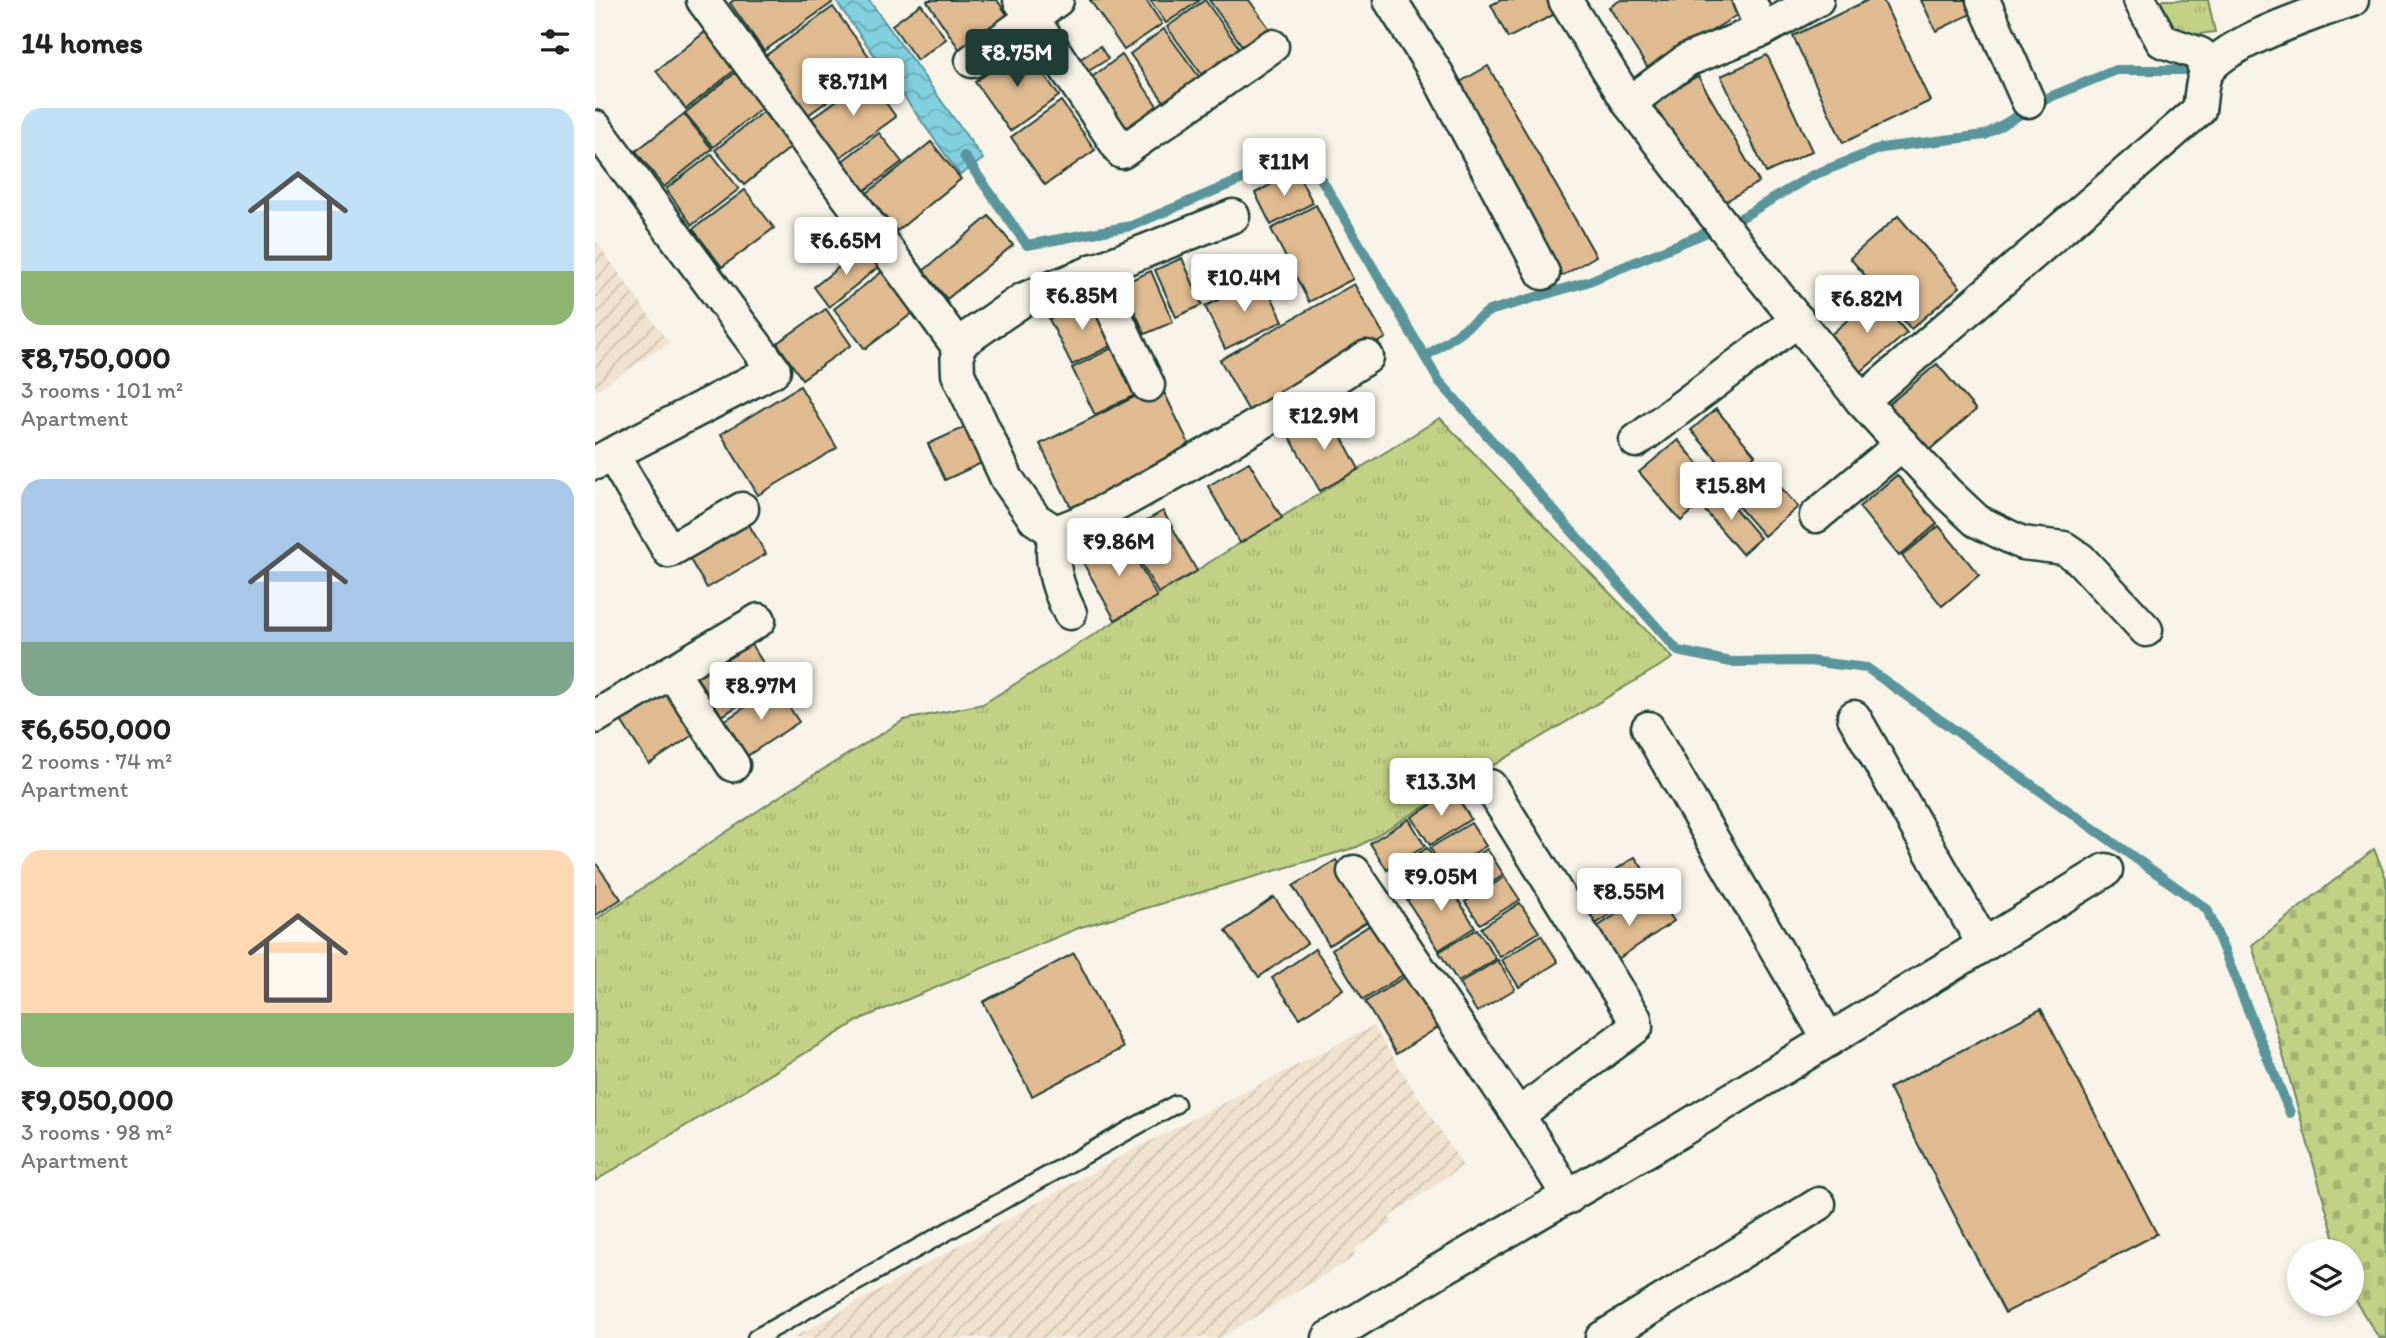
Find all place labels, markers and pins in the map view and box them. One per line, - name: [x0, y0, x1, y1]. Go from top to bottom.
- pin: ₹8.75M: [960, 29, 1074, 89]
- pin: ₹8.71M: [796, 58, 910, 118]
- pin: ₹11M: [1243, 138, 1325, 198]
- pin: ₹6.65M: [789, 218, 903, 277]
- pin: ₹10.4M: [1187, 254, 1301, 314]
- pin: ₹6.85M: [1025, 272, 1139, 332]
- pin: ₹6.82M: [1810, 276, 1924, 335]
- pin: ₹12.9M: [1267, 392, 1381, 452]
- pin: ₹15.8M: [1674, 462, 1788, 522]
- pin: ₹9.86M: [1062, 518, 1176, 578]
- pin: ₹8.97M: [704, 662, 818, 722]
- pin: ₹13.3M: [1384, 758, 1498, 818]
- pin: ₹9.05M: [1384, 853, 1498, 913]
- pin: ₹8.55M: [1572, 869, 1686, 928]

